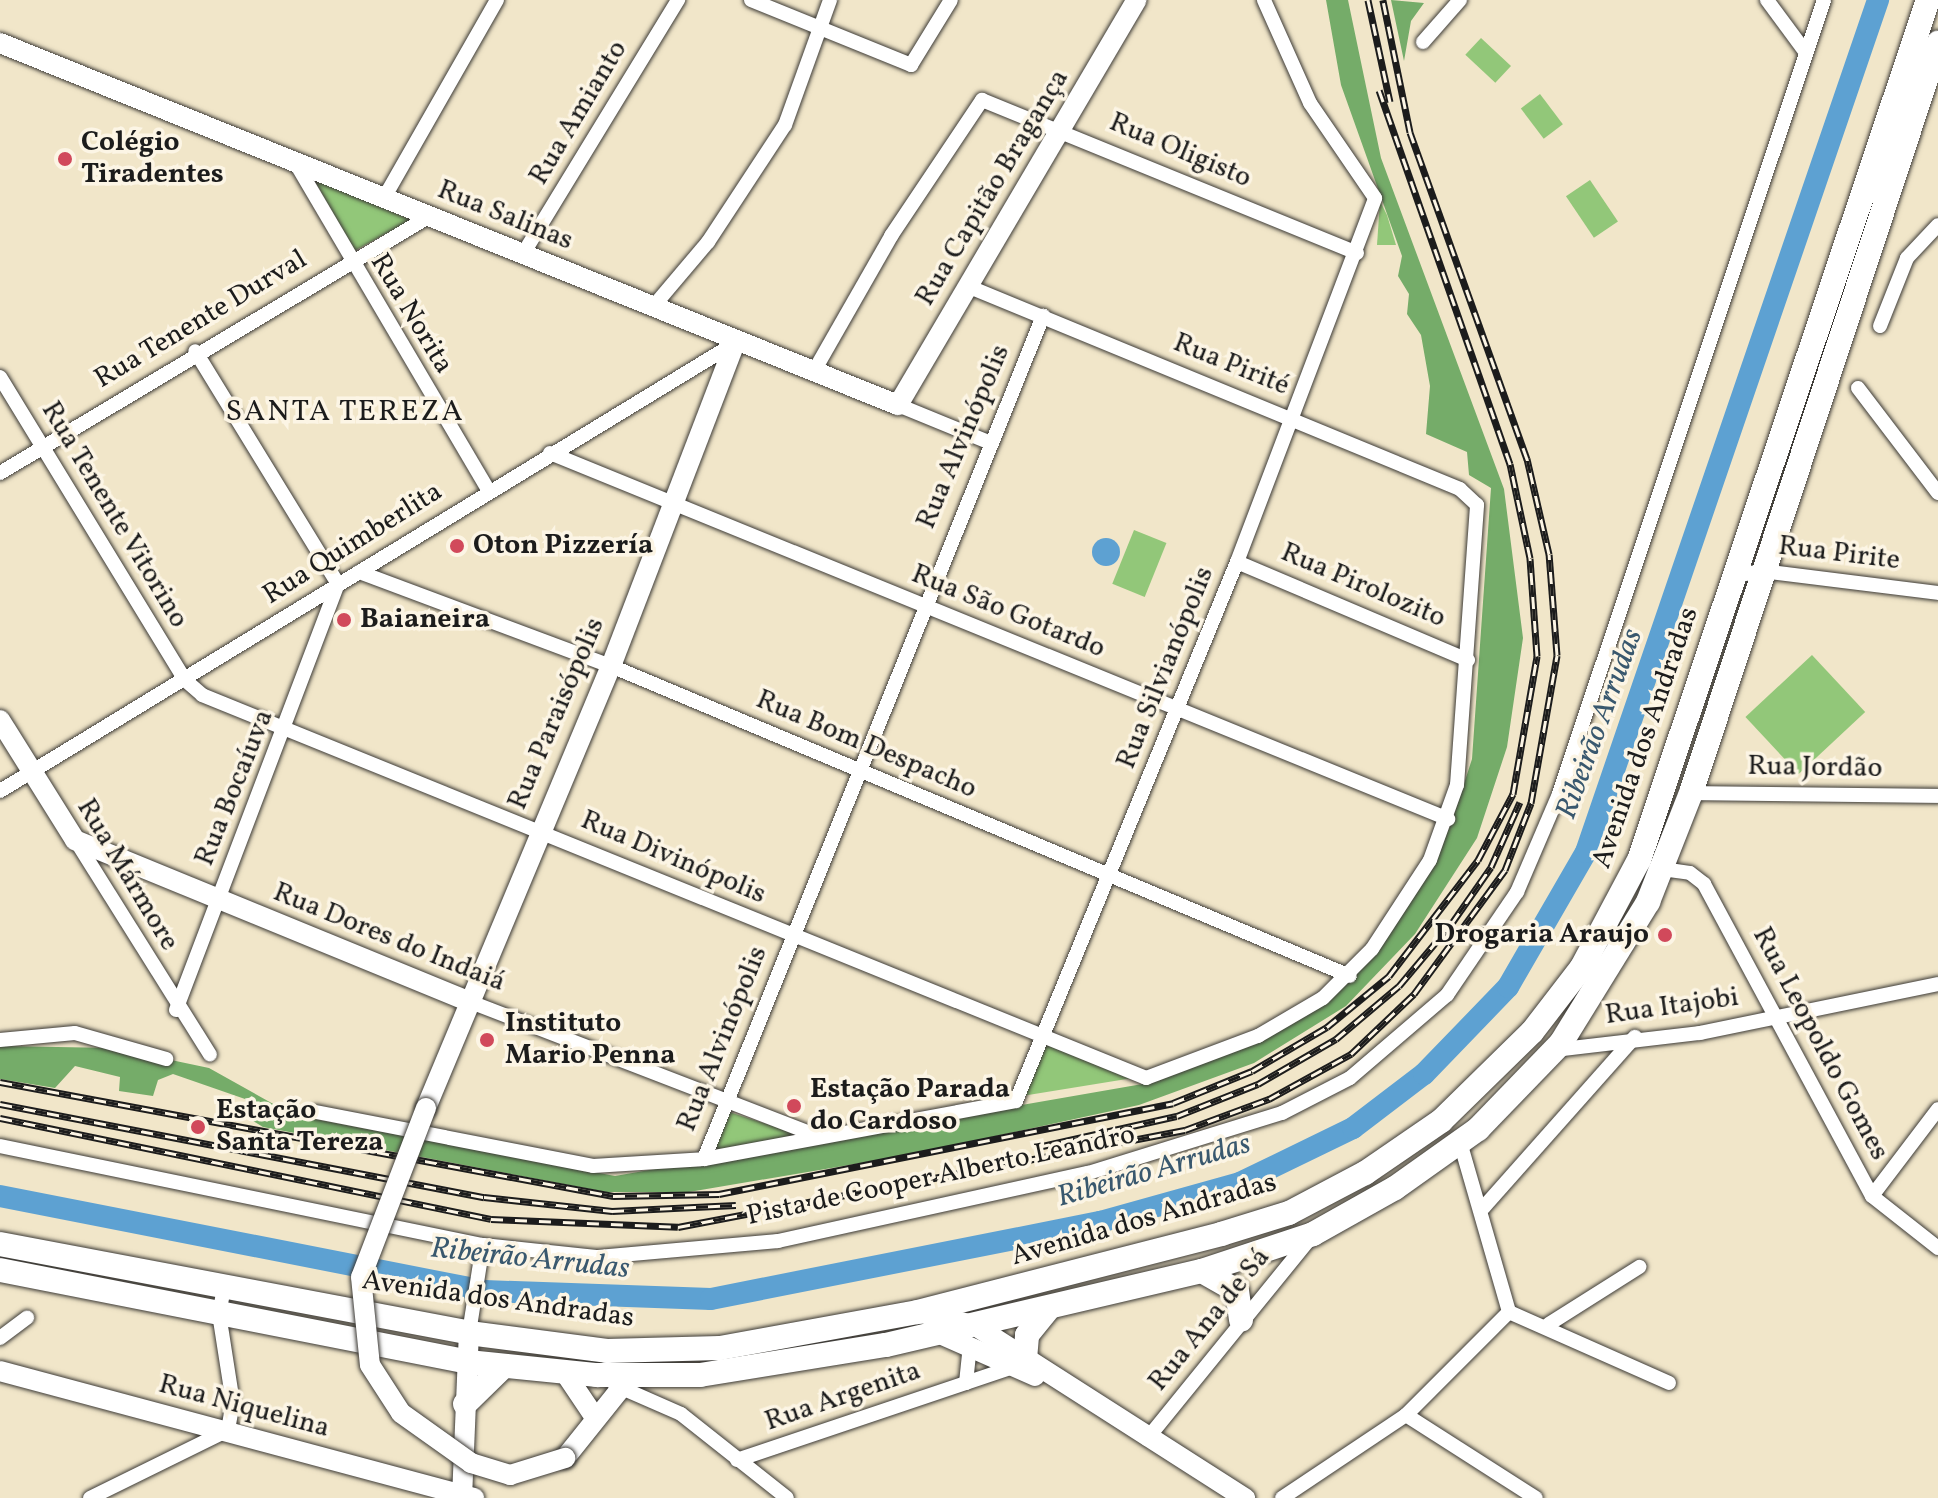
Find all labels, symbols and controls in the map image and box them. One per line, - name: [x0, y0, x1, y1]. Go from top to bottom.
- street label: Rua Amianto: [523, 35, 635, 191]
- street label: Rua Capitão Bragança: [909, 64, 1077, 312]
- street label: Rua Oligisto: [1104, 106, 1256, 196]
- place label: Colégio Tiradentes: [81, 126, 224, 192]
- marker: Colégio Tiradentes: [56, 150, 74, 168]
- street label: Rua Salinas: [432, 174, 578, 258]
- street label: Rua Tenente Durval: [88, 243, 314, 397]
- street label: Rua Norita: [362, 248, 460, 380]
- street label: Rua Pirité: [1168, 327, 1294, 403]
- street label: Rua Alvinópolis: [910, 340, 1018, 534]
- district label: SANTA TEREZA: [225, 394, 465, 430]
- street label: Rua Tenente Vitorino: [33, 395, 195, 635]
- street label: Rua Quimberlita: [257, 475, 449, 613]
- place label: Oton Pizzería: [473, 529, 653, 563]
- street label: Rua Pirite: [1776, 530, 1902, 578]
- street label: Rua Pirolozito: [1276, 536, 1450, 636]
- marker: Oton Pizzería: [448, 537, 466, 555]
- street label: Rua São Gotardo: [906, 558, 1110, 666]
- street label: Rua Silvianópolis: [1110, 562, 1222, 774]
- place label: Baianeira: [360, 603, 490, 637]
- street label: Avenida dos Andradas: [1585, 603, 1707, 873]
- marker: Baianeira: [335, 611, 353, 629]
- street label: Rua Paraisópolis: [501, 613, 613, 815]
- water label: Ribeirão Arrudas: [1549, 624, 1651, 824]
- street label: Rua Bom Despacho: [751, 683, 981, 807]
- street label: Rua Bocaíuva: [188, 705, 282, 871]
- street label: Rua Jordão: [1747, 750, 1883, 786]
- street label: Rua Mármore: [69, 793, 185, 957]
- street label: Rua Divinópolis: [575, 804, 771, 912]
- street label: Rua Dores do Indaiá: [268, 876, 510, 1000]
- place label: Drogaria Araujo: [1434, 918, 1649, 952]
- street label: Rua Leopoldo Gomes: [1744, 922, 1896, 1166]
- marker: Drogaria Araujo: [1656, 926, 1674, 944]
- street label: Rua Alvinópolis: [671, 941, 775, 1137]
- street label: Rua Itajobi: [1603, 981, 1741, 1033]
- place label: Instituto Mario Penna: [505, 1007, 676, 1073]
- marker: Instituto Mario Penna: [476, 1029, 498, 1051]
- place label: Estação Parada do Cardoso: [810, 1073, 1010, 1139]
- place label: Estação Santa Tereza: [216, 1094, 384, 1160]
- marker: Estação Parada do Cardoso: [785, 1097, 803, 1115]
- marker: Estação Santa Tereza: [187, 1116, 209, 1138]
- street label: Pista de Cooper Alberto Leandro: [744, 1118, 1138, 1234]
- water label: Ribeirão Arrudas: [1053, 1126, 1255, 1216]
- street label: Avenida dos Andradas: [1008, 1166, 1280, 1274]
- water label: Ribeirão Arrudas: [429, 1231, 631, 1287]
- street label: Rua Ana de Sá: [1142, 1242, 1278, 1398]
- street label: Avenida dos Andradas: [360, 1264, 636, 1336]
- street label: Rua Argenita: [761, 1355, 925, 1439]
- street label: Rua Niquelina: [155, 1368, 333, 1446]

